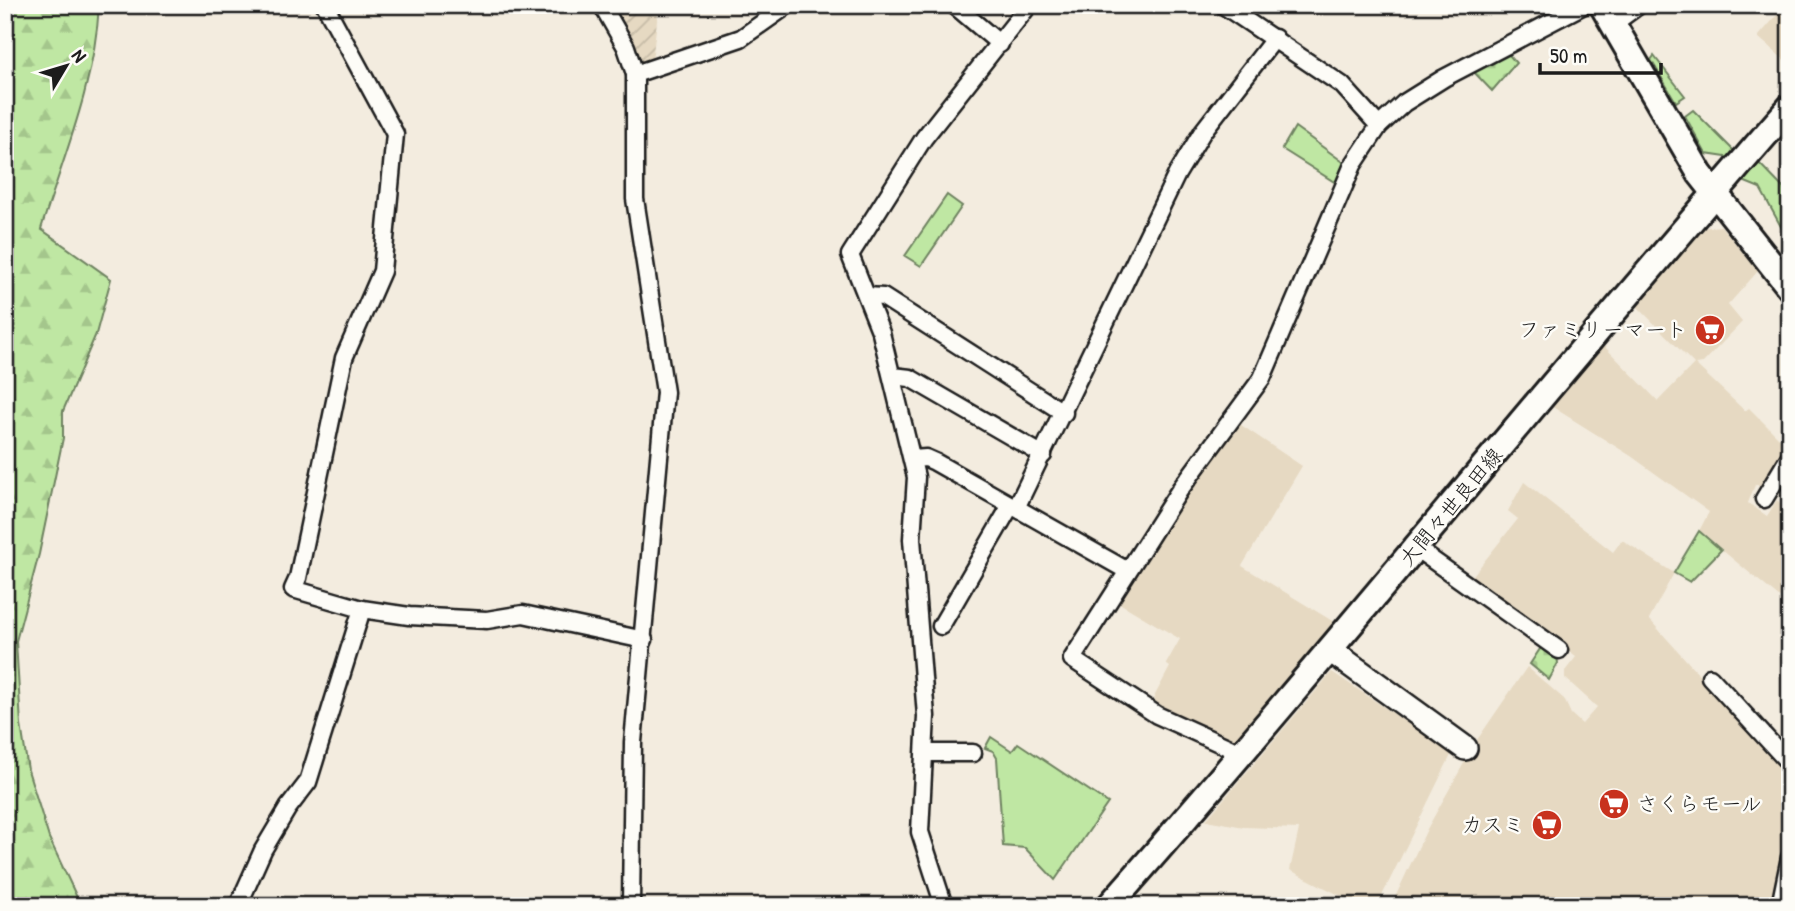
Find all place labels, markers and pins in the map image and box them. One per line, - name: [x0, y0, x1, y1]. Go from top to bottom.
- supermarket icon: ファミリーマート: [1693, 313, 1727, 347]
- place label: ファミリーマート: [1519, 315, 1687, 344]
- supermarket icon: さくらモール: [1597, 787, 1631, 821]
- place label: さくらモール: [1637, 789, 1762, 818]
- supermarket icon: カスミ: [1530, 808, 1564, 842]
- place label: カスミ: [1461, 810, 1524, 839]

